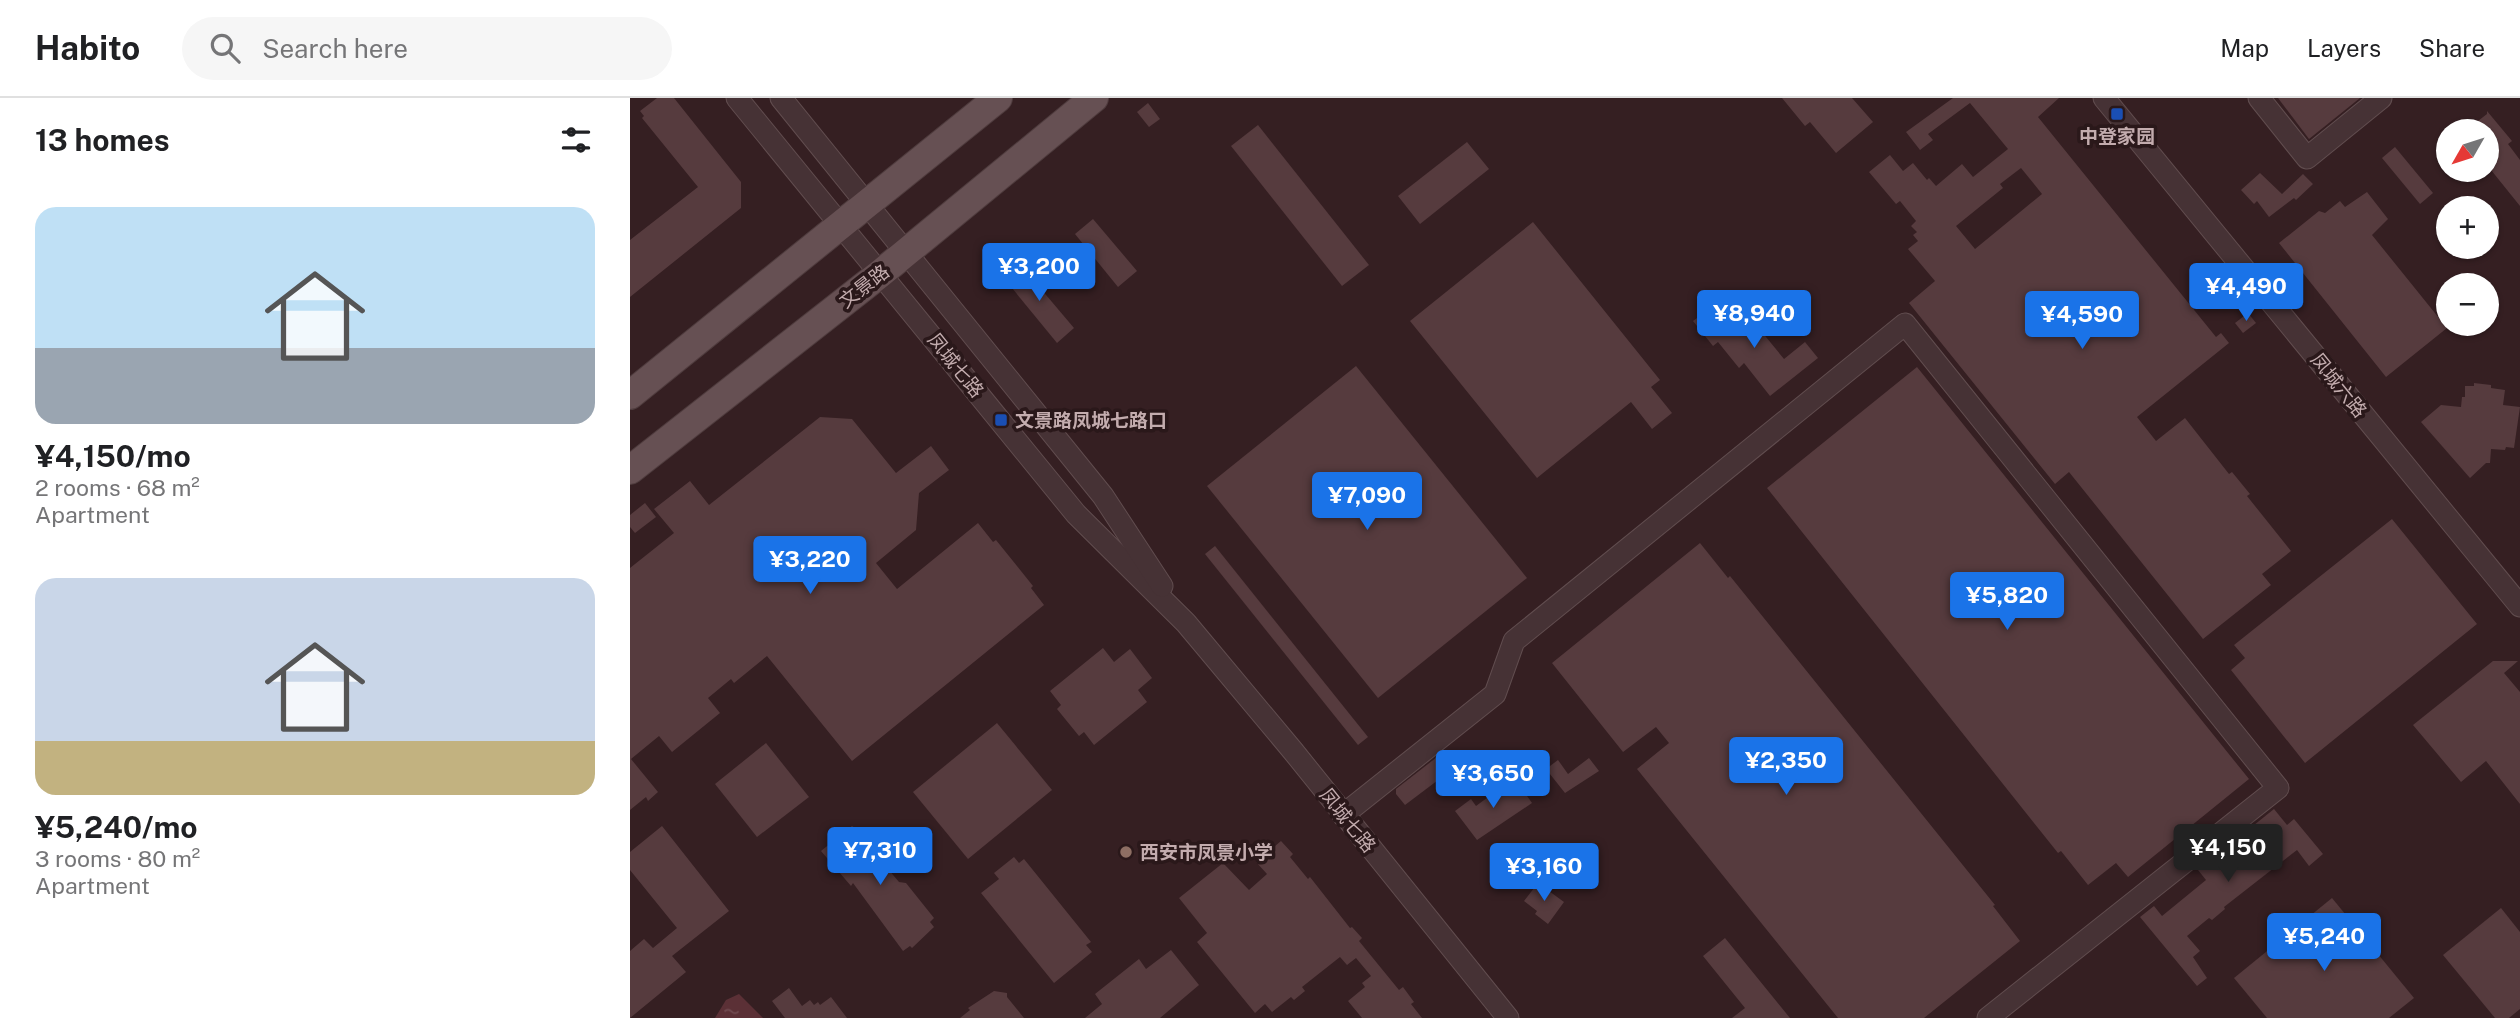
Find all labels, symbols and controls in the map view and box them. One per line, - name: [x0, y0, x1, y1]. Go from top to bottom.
- search box: [182, 17, 672, 80]
- text: Habito: [35, 29, 140, 67]
- icon: search: [206, 29, 244, 67]
- text: Search here: [262, 33, 408, 64]
- text: Map: [2220, 34, 2269, 62]
- text: Layers: [2307, 34, 2381, 62]
- text: Share: [2419, 34, 2485, 62]
- marker: 中登家园: [2109, 106, 2125, 122]
- north arrow: [2436, 119, 2499, 182]
- map controls: [2436, 119, 2499, 336]
- icon: filters: [557, 121, 595, 159]
- text: 13 homes: [35, 122, 170, 158]
- place label: 中登家园: [2079, 125, 2155, 147]
- button: +: [2436, 196, 2499, 259]
- pin: ¥3,200: [982, 244, 1096, 303]
- text: ¥3,200: [998, 252, 1080, 279]
- icon: home: [252, 253, 378, 379]
- street label: 文景路: [835, 260, 893, 312]
- pin: ¥4,490: [2189, 264, 2303, 323]
- text: ¥4,490: [2205, 272, 2287, 299]
- button: −: [2436, 273, 2499, 336]
- pin: ¥8,940: [1697, 290, 1811, 350]
- pin: ¥4,590: [2025, 292, 2139, 351]
- text: ¥8,940: [1713, 299, 1795, 326]
- text: ¥4,590: [2041, 300, 2123, 327]
- street label: 凤城七路: [924, 329, 988, 401]
- street label: 凤城六路: [2307, 349, 2371, 421]
- place label: 文景路凤城七路口: [1015, 409, 1167, 431]
- marker: 文景路凤城七路口: [993, 412, 1009, 428]
- text: ¥4,150/mo: [35, 438, 191, 474]
- pin: ¥7,090: [1310, 472, 1424, 532]
- text: 2 rooms · 68 m²: [35, 474, 200, 501]
- text: ¥7,090: [1328, 481, 1406, 508]
- text: Apartment: [35, 501, 150, 528]
- pin: ¥3,220: [753, 536, 867, 596]
- text: ¥3,220: [769, 545, 851, 572]
- pin: ¥5,820: [1950, 573, 2064, 632]
- text: ¥5,820: [1966, 581, 2048, 608]
- icon: home: [252, 624, 378, 750]
- pin: ¥2,350: [1729, 738, 1843, 797]
- text: ¥2,350: [1745, 746, 1827, 773]
- pin: ¥3,650: [1436, 750, 1550, 810]
- text: ¥3,650: [1452, 759, 1534, 786]
- street label: 凤城七路: [1316, 784, 1380, 856]
- text: ¥5,240/mo: [35, 809, 198, 845]
- pin: ¥4,150: [2171, 824, 2285, 884]
- pin: ¥7,310: [823, 828, 937, 887]
- text: ¥4,150: [2190, 833, 2266, 860]
- text: ¥7,310: [843, 836, 917, 863]
- place label: 西安市凤景小学: [1140, 841, 1273, 863]
- marker: 西安市凤景小学: [1118, 844, 1134, 860]
- pin: ¥3,160: [1487, 844, 1601, 903]
- text: 3 rooms · 80 m²: [35, 845, 200, 872]
- text: ¥3,160: [1506, 852, 1582, 879]
- text: Apartment: [35, 872, 150, 899]
- pin: ¥5,240: [2267, 914, 2381, 973]
- text: ¥5,240: [2283, 922, 2365, 949]

